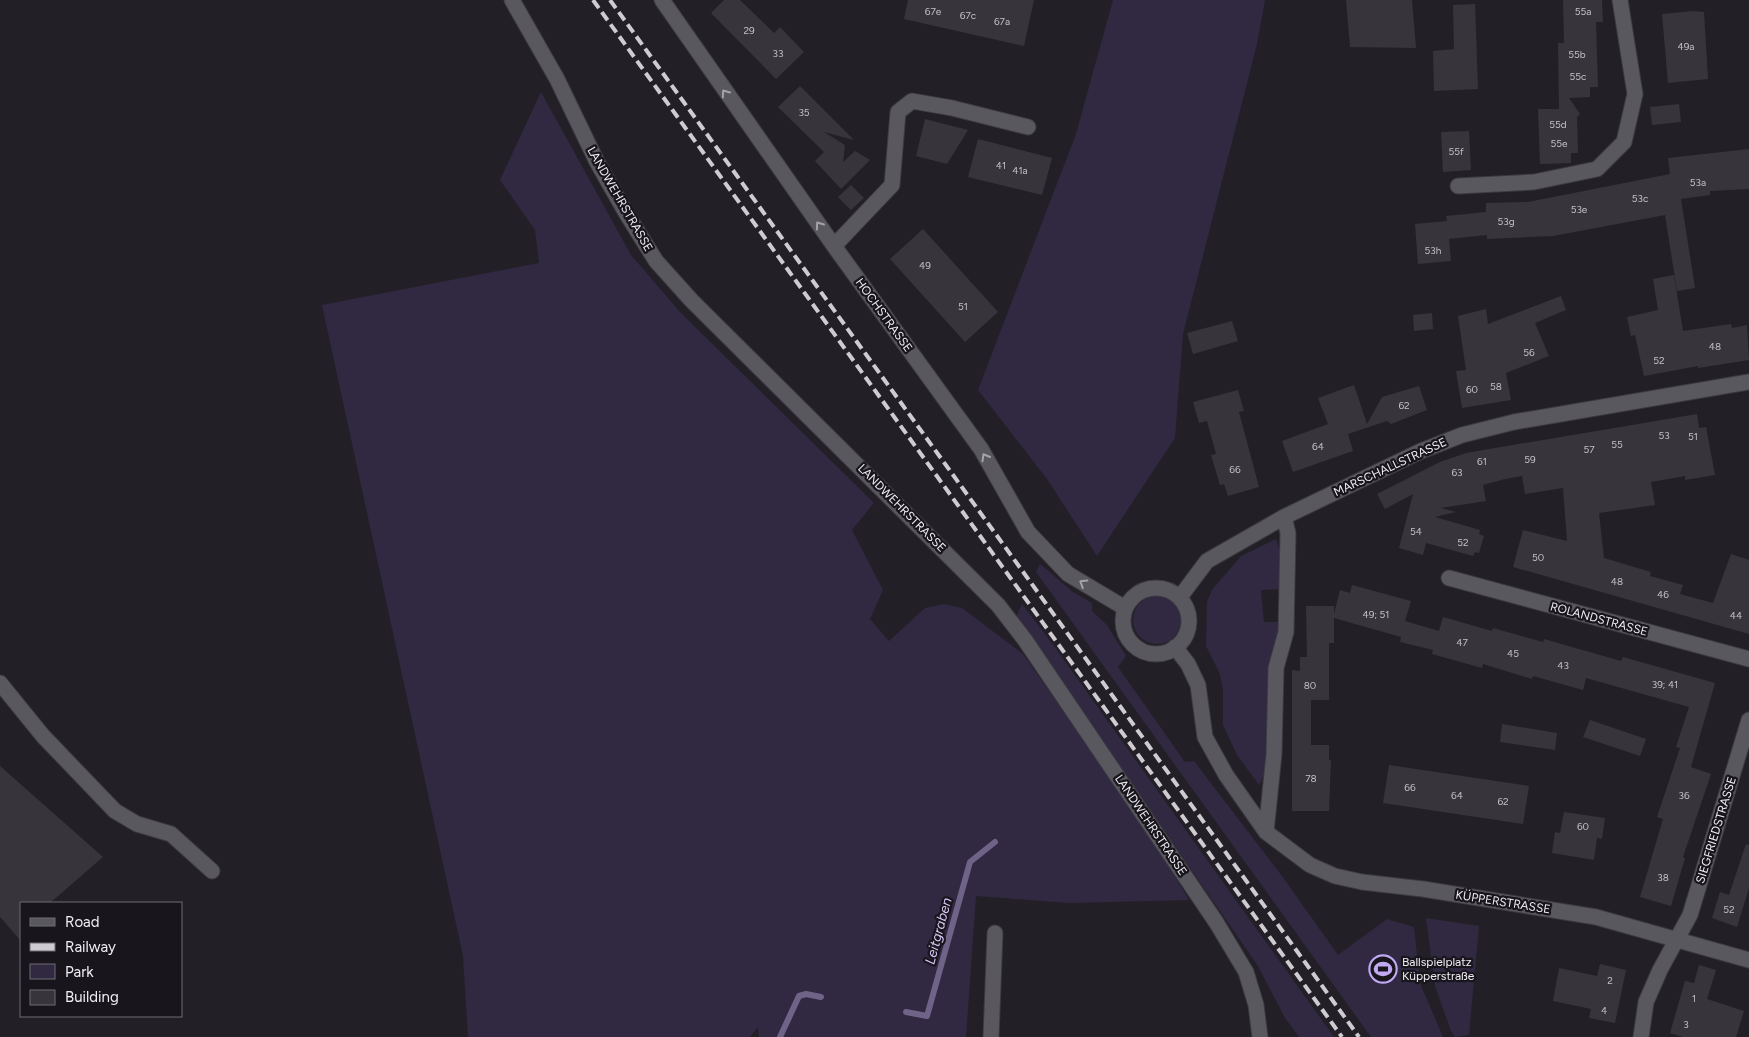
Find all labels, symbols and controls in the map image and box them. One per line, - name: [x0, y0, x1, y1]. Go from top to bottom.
- house number: 67e: [925, 5, 942, 18]
- house number: 55a: [1575, 5, 1591, 18]
- house number: 67c: [960, 9, 977, 22]
- house number: 67a: [994, 15, 1010, 28]
- house number: 29: [743, 24, 755, 37]
- house number: 49a: [1678, 40, 1694, 53]
- house number: 33: [773, 47, 783, 60]
- house number: 55b: [1568, 48, 1586, 61]
- house number: 55c: [1570, 70, 1587, 83]
- one-way arrow: [722, 89, 731, 98]
- house number: 35: [798, 106, 810, 119]
- house number: 55d: [1549, 118, 1567, 131]
- house number: 55e: [1551, 137, 1568, 150]
- street label: LANDWEHRSTRASSE: [584, 144, 656, 254]
- house number: 55f: [1448, 145, 1464, 158]
- house number: 41: [996, 159, 1006, 172]
- house number: 41a: [1012, 164, 1028, 177]
- house number: 53a: [1690, 176, 1706, 189]
- house number: 53c: [1632, 192, 1649, 205]
- house number: 53e: [1571, 203, 1588, 216]
- house number: 53g: [1497, 215, 1515, 228]
- one-way arrow: [816, 221, 825, 231]
- house number: 53h: [1425, 244, 1442, 257]
- house number: 49: [919, 259, 931, 272]
- street label: HOCHSTRASSE: [853, 275, 915, 355]
- house number: 51: [958, 300, 968, 313]
- house number: 48: [1709, 340, 1721, 353]
- house number: 56: [1523, 346, 1535, 359]
- house number: 52: [1653, 354, 1665, 367]
- house number: 58: [1490, 380, 1502, 393]
- house number: 60: [1466, 383, 1478, 396]
- house number: 62: [1398, 399, 1410, 412]
- house number: 53: [1658, 429, 1670, 442]
- house number: 51: [1688, 430, 1698, 443]
- street label: MARSCHALLSTRASSE: [1331, 435, 1449, 499]
- house number: 55: [1611, 438, 1623, 451]
- house number: 64: [1312, 440, 1324, 453]
- house number: 57: [1583, 443, 1595, 456]
- one-way arrow: [982, 453, 992, 462]
- house number: 59: [1524, 453, 1536, 466]
- house number: 61: [1477, 455, 1487, 468]
- street label: LANDWEHRSTRASSE: [855, 461, 949, 555]
- house number: 66: [1229, 463, 1241, 476]
- house number: 63: [1451, 466, 1463, 479]
- house number: 54: [1410, 525, 1422, 538]
- house number: 52: [1457, 536, 1469, 549]
- house number: 50: [1532, 551, 1544, 564]
- house number: 48: [1611, 575, 1623, 588]
- one-way arrow: [1080, 580, 1089, 590]
- house number: 46: [1657, 588, 1669, 601]
- street label: ROLANDSTRASSE: [1549, 599, 1649, 639]
- house number: 49; 51: [1363, 608, 1389, 621]
- house number: 44: [1730, 609, 1742, 622]
- house number: 47: [1456, 636, 1468, 649]
- house number: 45: [1507, 647, 1519, 660]
- house number: 43: [1557, 659, 1569, 672]
- house number: 39; 41: [1652, 678, 1678, 691]
- house number: 80: [1304, 679, 1316, 692]
- street label: LANDWEHRSTRASSE: [1112, 772, 1190, 878]
- house number: 78: [1305, 772, 1317, 785]
- street label: SIEGFRIEDSTRASSE: [1693, 775, 1739, 885]
- house number: 66: [1404, 781, 1416, 794]
- house number: 64: [1451, 789, 1463, 802]
- house number: 36: [1678, 789, 1690, 802]
- house number: 62: [1497, 795, 1509, 808]
- house number: 60: [1577, 820, 1589, 833]
- house number: 38: [1657, 871, 1669, 884]
- street label: KÜPPERSTRASSE: [1455, 888, 1551, 916]
- water label: Leitgraben: [921, 896, 956, 966]
- legend: [20, 902, 182, 1017]
- house number: 52: [1723, 903, 1735, 916]
- text: Road: [65, 913, 100, 931]
- text: Railway: [65, 938, 116, 956]
- sports icon: Ballspielplatz Küpperstraße: [1368, 954, 1398, 984]
- place label: Ballspielplatz Küpperstraße: [1402, 955, 1475, 983]
- text: Park: [65, 963, 94, 981]
- house number: 2: [1607, 974, 1613, 987]
- text: Building: [65, 988, 119, 1006]
- house number: 1: [1692, 992, 1696, 1005]
- house number: 4: [1601, 1004, 1607, 1017]
- house number: 3: [1683, 1018, 1689, 1031]

